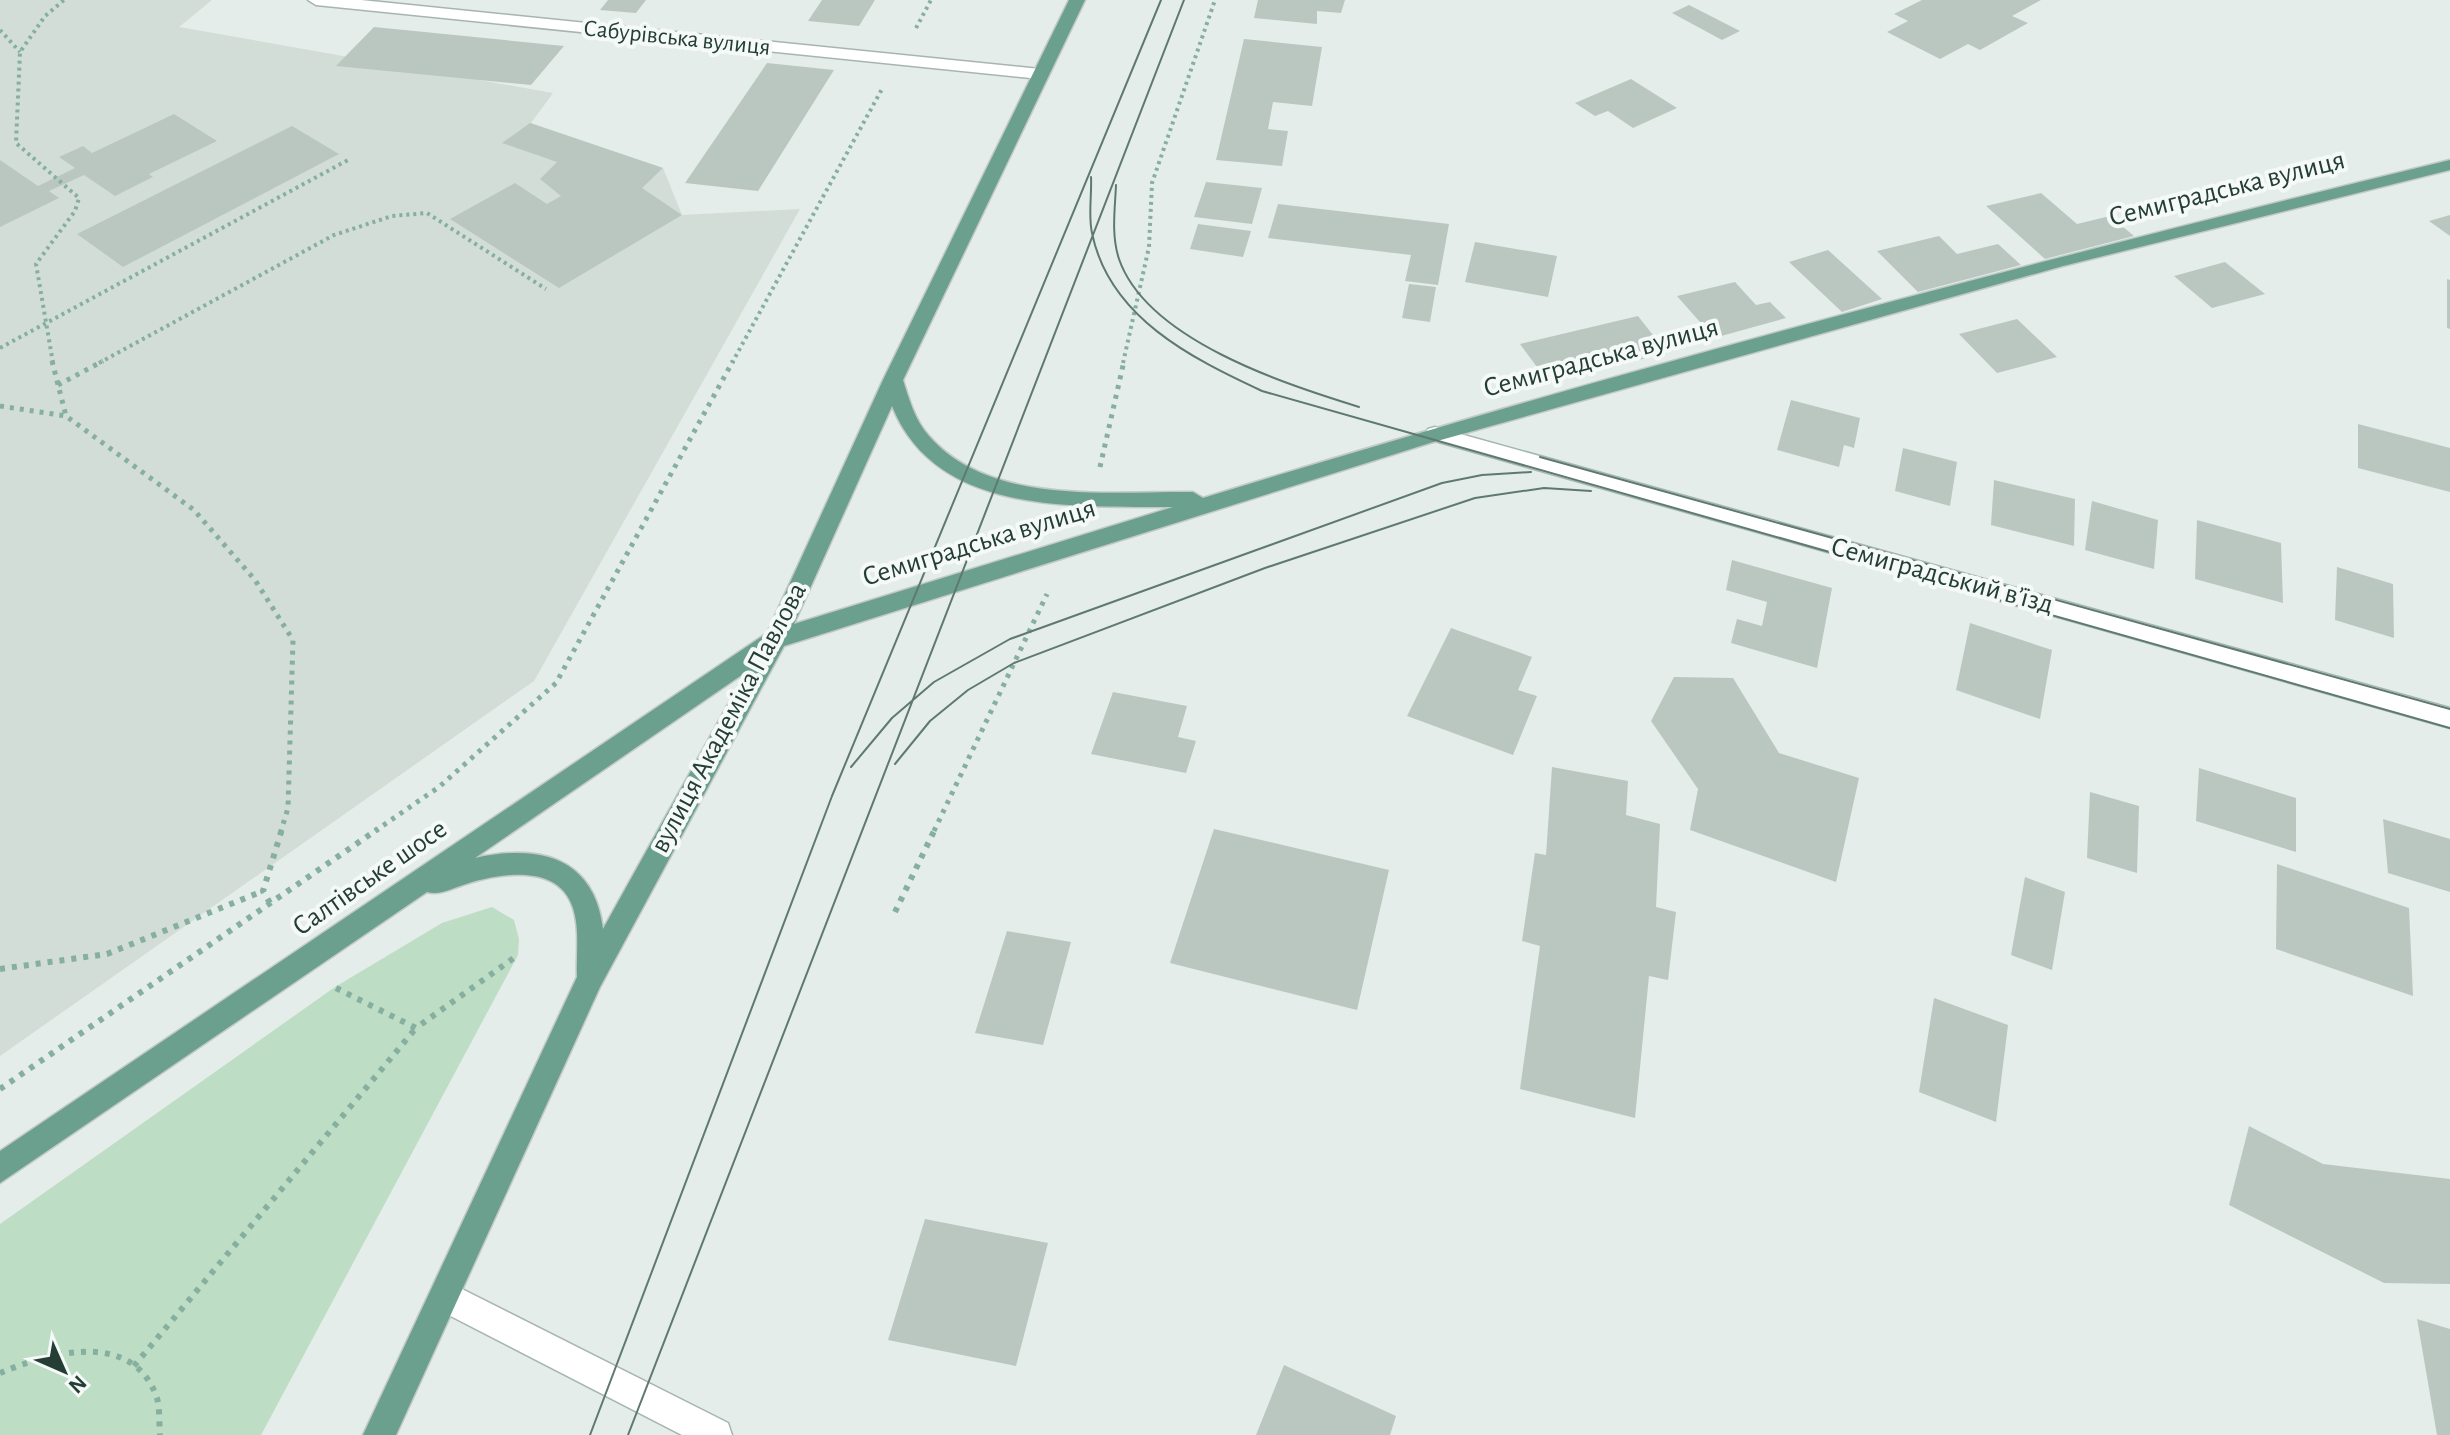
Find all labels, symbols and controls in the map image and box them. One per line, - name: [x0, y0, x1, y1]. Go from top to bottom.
- street label: Сабурівська вулиця: [582, 16, 772, 60]
- street label: Семиградська вулиця: [2106, 146, 2348, 232]
- street label: Семиградська вулиця: [1480, 313, 1722, 403]
- street label: Семиградська вулиця: [859, 494, 1099, 592]
- street label: Семиградський в’їзд: [1828, 533, 2056, 619]
- street label: вулиця Академіка Павлова: [646, 578, 812, 858]
- street label: Салтівське шосе: [288, 815, 452, 941]
- north arrow: [24, 1331, 104, 1411]
- text: N: [64, 1371, 91, 1398]

